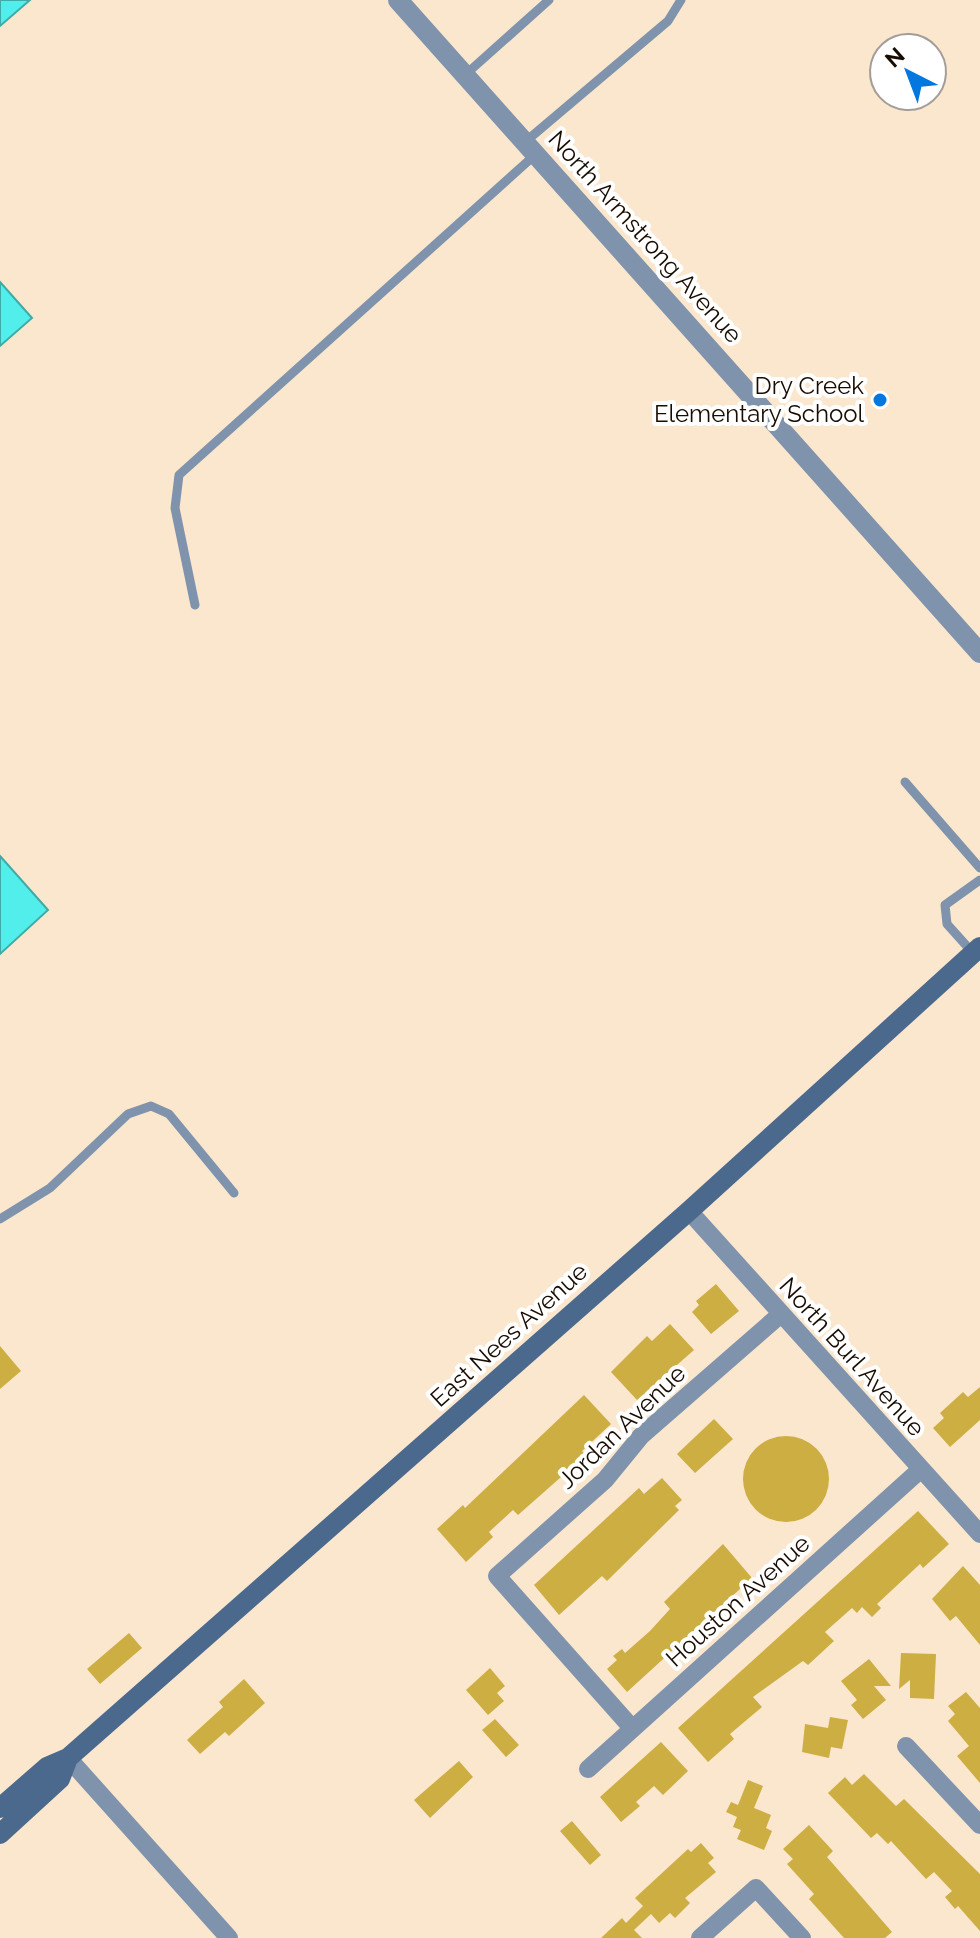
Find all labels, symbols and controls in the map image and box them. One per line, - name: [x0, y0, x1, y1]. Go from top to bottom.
- north arrow: [868, 32, 948, 112]
- text: N: [880, 42, 910, 72]
- street label: North Armstrong Avenue: [542, 125, 748, 349]
- place label: Dry Creek Elementary School: [654, 371, 864, 428]
- marker: Dry Creek Elementary School: [871, 391, 889, 409]
- street label: East Nees Avenue: [424, 1257, 593, 1413]
- street label: North Burl Avenue: [774, 1271, 931, 1442]
- street label: Jordan Avenue: [552, 1359, 691, 1494]
- street label: Houston Avenue: [660, 1529, 815, 1673]

